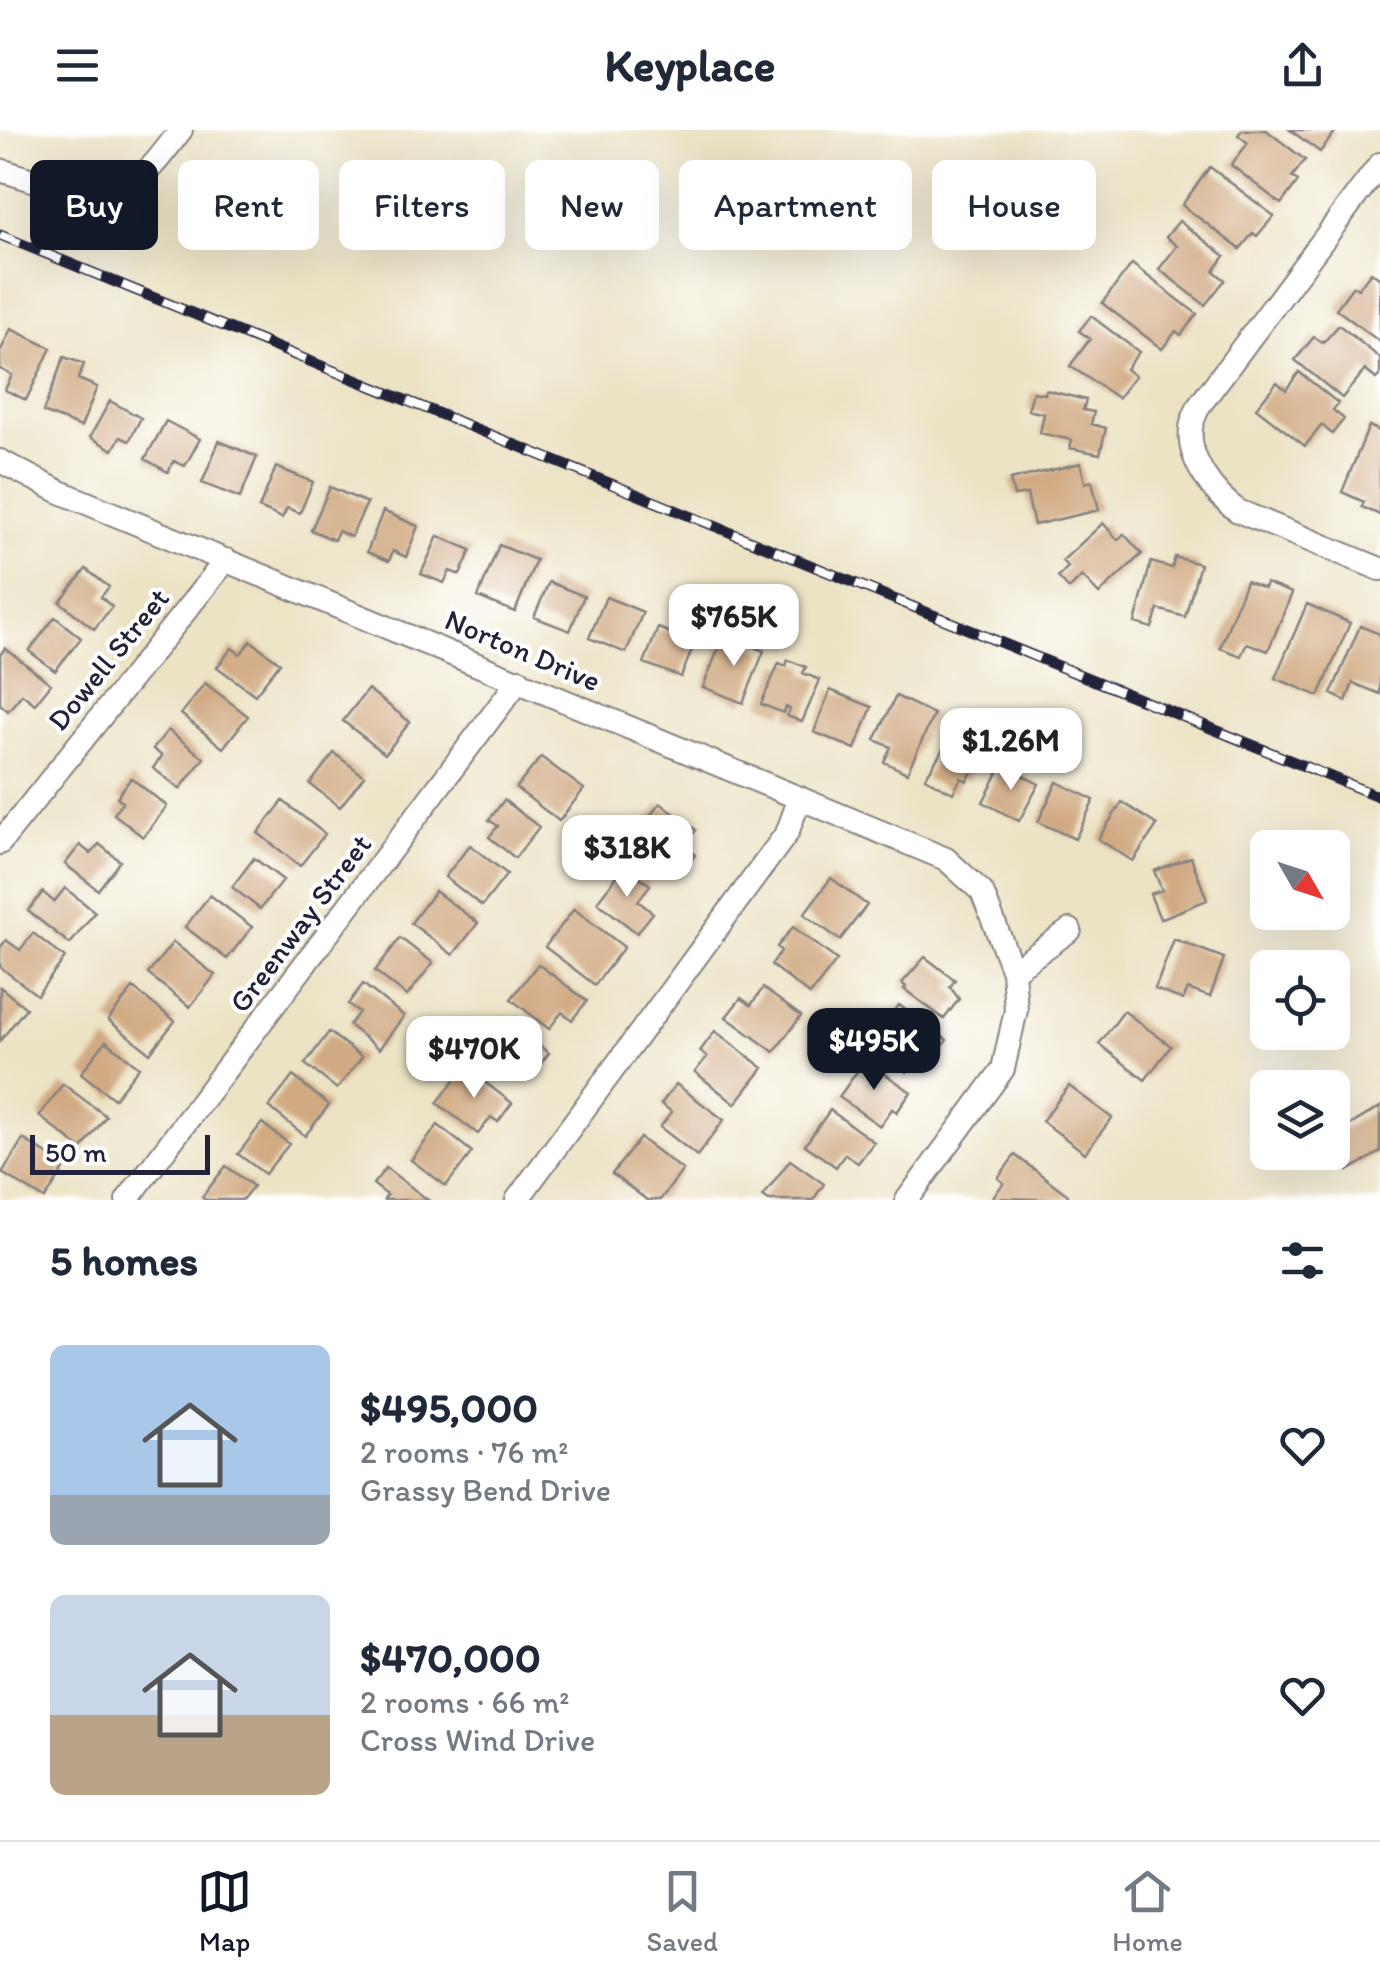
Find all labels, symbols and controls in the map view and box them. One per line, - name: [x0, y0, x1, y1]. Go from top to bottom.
- icon: menu: [50, 38, 105, 93]
- text: Keyplace: [605, 38, 775, 92]
- icon: share: [1275, 38, 1330, 93]
- chip: Buy: [30, 160, 158, 250]
- chip: Rent: [178, 160, 319, 250]
- chip: Filters: [339, 160, 505, 250]
- chip: New: [525, 160, 659, 250]
- chip: Apartment: [679, 160, 912, 250]
- chip: House: [932, 160, 1096, 250]
- street label: Dowell Street: [39, 580, 177, 738]
- pin: $765K: [664, 584, 804, 669]
- text: $765K: [691, 597, 777, 635]
- street label: Norton Drive: [440, 601, 606, 699]
- pin: $1.26M: [930, 708, 1092, 793]
- text: $1.26M: [962, 721, 1060, 759]
- pin: $318K: [557, 815, 697, 900]
- street label: Greenway Street: [221, 826, 379, 1020]
- text: $318K: [584, 828, 670, 866]
- north arrow: [1250, 830, 1350, 930]
- map controls: [1250, 830, 1350, 1170]
- button: locate: [1250, 950, 1350, 1050]
- pin: $495K: [804, 1008, 944, 1093]
- pin: $470K: [404, 1016, 544, 1101]
- text: $495K: [829, 1021, 919, 1059]
- text: $470K: [428, 1029, 520, 1067]
- button: layers: [1250, 1070, 1350, 1170]
- scale bar: [30, 1130, 210, 1174]
- text: 50 m: [45, 1135, 107, 1169]
- icon: filters: [1275, 1233, 1330, 1288]
- text: 5 homes: [50, 1235, 198, 1286]
- text: $495,000: [360, 1382, 538, 1433]
- icon: home: [130, 1385, 250, 1505]
- icon: heart: [1275, 1418, 1330, 1473]
- text: 2 rooms · 76 m²: [360, 1433, 569, 1471]
- text: Grassy Bend Drive: [360, 1471, 611, 1509]
- text: $470,000: [360, 1632, 541, 1683]
- icon: home: [130, 1635, 250, 1755]
- icon: heart: [1275, 1668, 1330, 1723]
- text: 2 rooms · 66 m²: [360, 1683, 570, 1721]
- text: Cross Wind Drive: [360, 1721, 595, 1759]
- tab: Map: [197, 1864, 252, 1958]
- tab: Saved: [646, 1864, 718, 1958]
- tab: Home: [1112, 1864, 1183, 1958]

